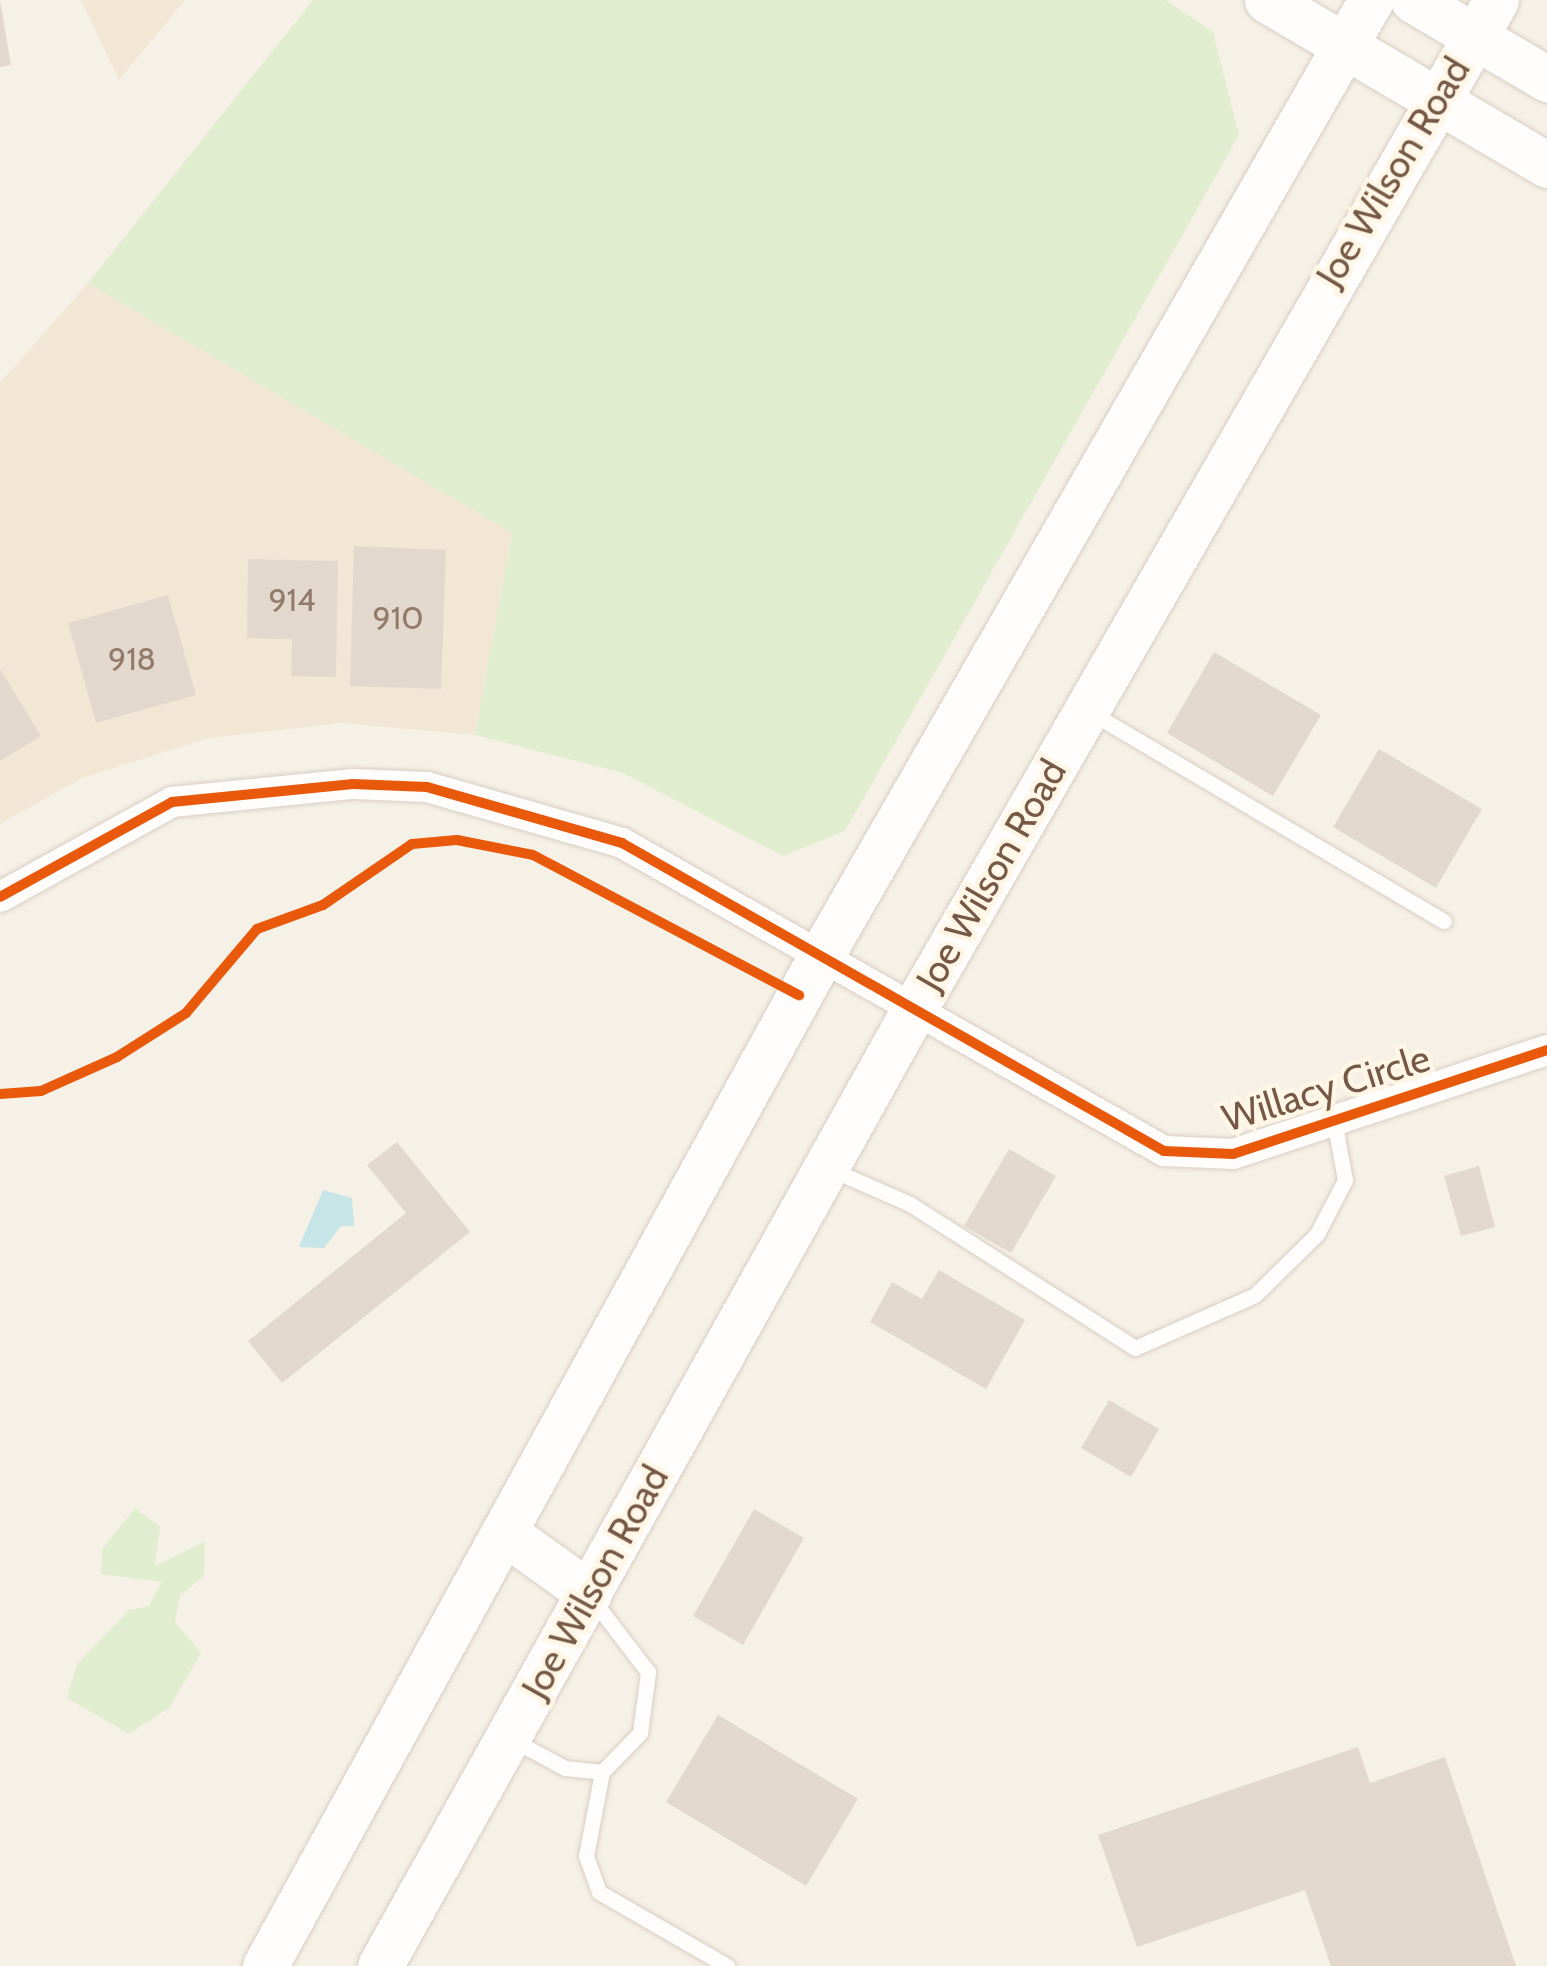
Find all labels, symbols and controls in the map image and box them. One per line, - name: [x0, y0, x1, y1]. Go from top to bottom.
- street label: Joe Wilson Road: [1307, 49, 1479, 295]
- house number: 914: [268, 581, 316, 619]
- house number: 910: [373, 599, 423, 637]
- house number: 918: [108, 640, 156, 678]
- street label: Joe Wilson Road: [906, 751, 1076, 999]
- street label: Willacy Circle: [1217, 1035, 1435, 1141]
- street label: Joe Wilson Road: [512, 1457, 678, 1707]

